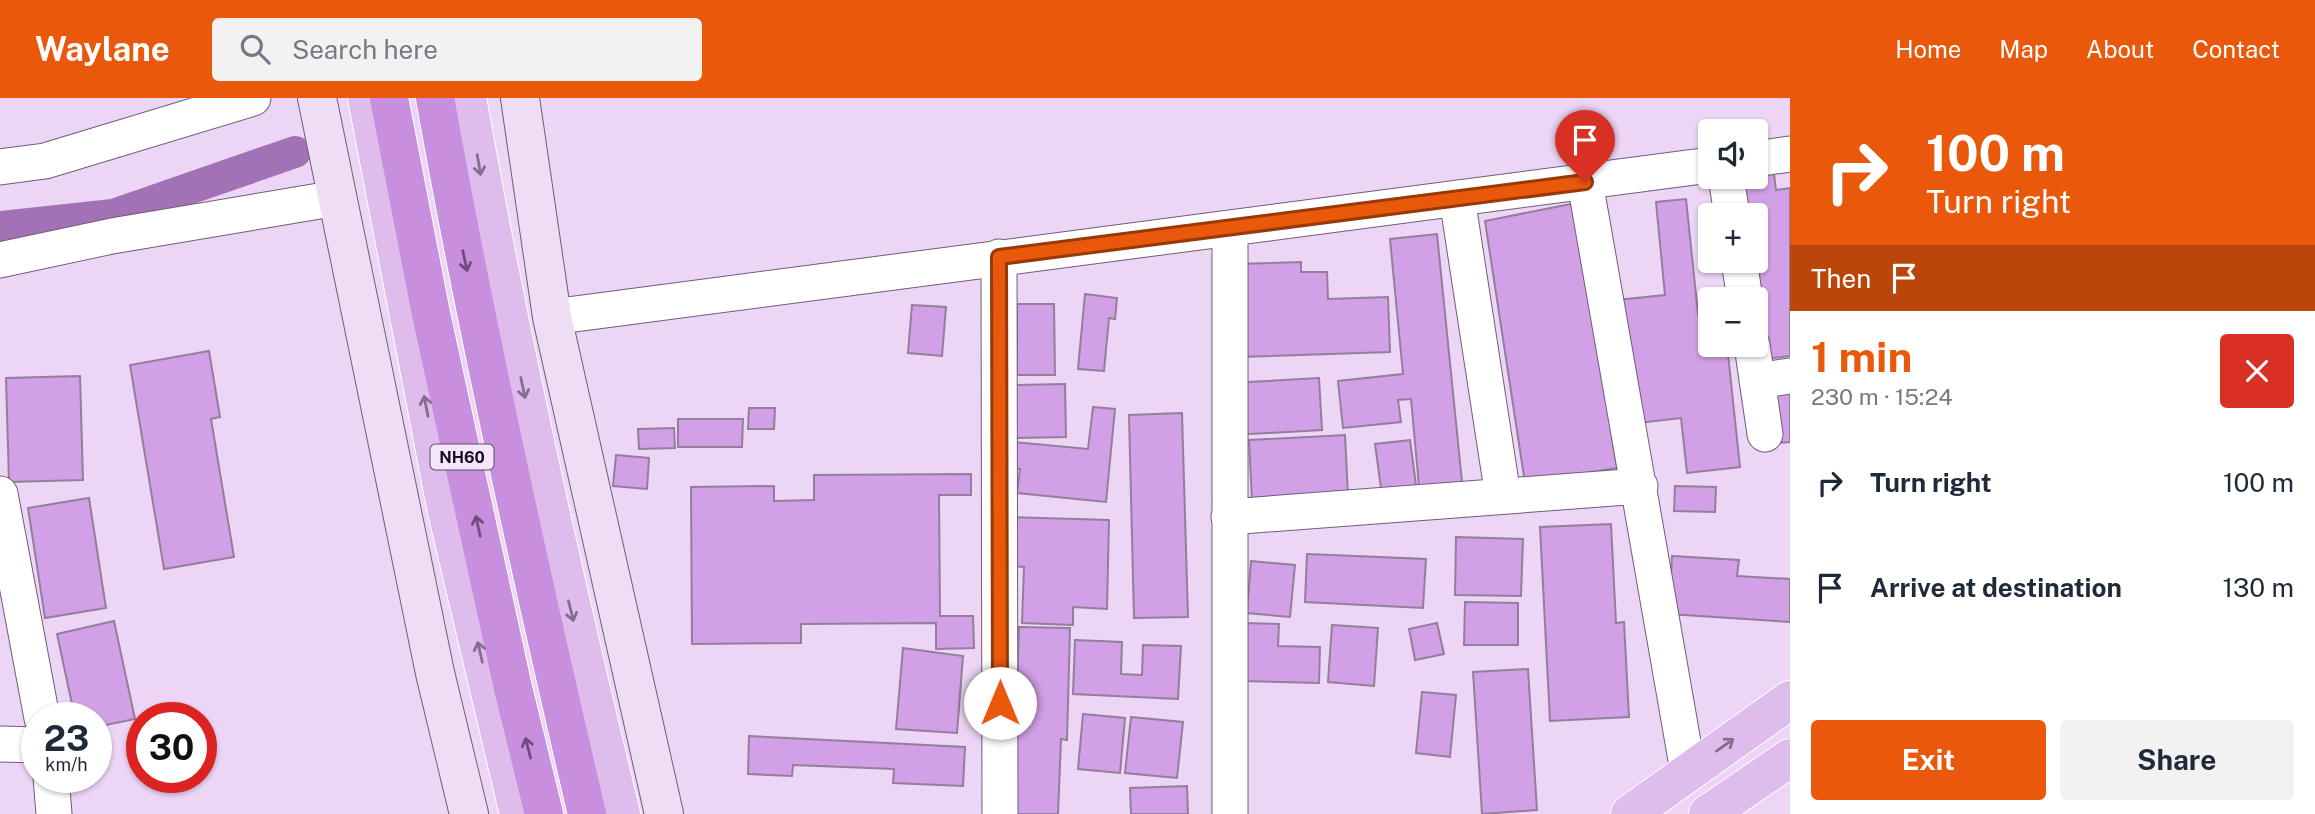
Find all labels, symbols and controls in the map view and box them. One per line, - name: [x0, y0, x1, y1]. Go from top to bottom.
- search box: [212, 18, 702, 81]
- text: Waylane: [35, 30, 170, 68]
- icon: search: [236, 30, 274, 68]
- text: Search here: [292, 34, 438, 65]
- text: Home: [1895, 35, 1961, 63]
- text: Map: [1999, 35, 2048, 63]
- text: About: [2086, 35, 2154, 63]
- text: Contact: [2192, 35, 2280, 63]
- pin: [1555, 110, 1615, 182]
- map controls: [1698, 119, 1768, 357]
- button: sound: [1698, 119, 1768, 189]
- icon: arrive: [1566, 121, 1604, 159]
- text: 100 m: [1926, 124, 2065, 182]
- icon: right: [1811, 126, 1902, 217]
- one-way arrow: [473, 153, 486, 176]
- text: Turn right: [1926, 183, 2071, 220]
- button: +: [1698, 203, 1768, 273]
- one-way arrow: [459, 249, 473, 272]
- icon: arrive: [1885, 259, 1923, 297]
- text: Then: [1811, 263, 1871, 294]
- button: −: [1698, 287, 1768, 357]
- text: 1 min: [1811, 332, 1912, 381]
- button: close: [2220, 334, 2294, 408]
- one-way arrow: [517, 376, 531, 399]
- text: 230 m · 15:24: [1811, 383, 1953, 410]
- one-way arrow: [418, 395, 432, 418]
- road number: NH60: [430, 444, 494, 470]
- icon: right: [1811, 464, 1849, 502]
- text: Turn right: [1870, 467, 1992, 498]
- text: 100 m: [2223, 467, 2294, 498]
- one-way arrow: [470, 515, 484, 538]
- icon: arrive: [1811, 569, 1849, 607]
- text: Arrive at destination: [1870, 572, 2122, 603]
- text: 130 m: [2222, 572, 2294, 603]
- one-way arrow: [565, 599, 578, 622]
- one-way arrow: [473, 641, 486, 664]
- position arrow: [963, 666, 1037, 740]
- speed limit sign: 30: [126, 702, 217, 793]
- text: 23: [44, 718, 89, 759]
- button: Exit: [1811, 720, 2046, 800]
- button: Share: [2060, 720, 2294, 800]
- one-way arrow: [521, 737, 534, 760]
- one-way arrow: [1715, 738, 1734, 752]
- text: km/h: [45, 754, 88, 775]

